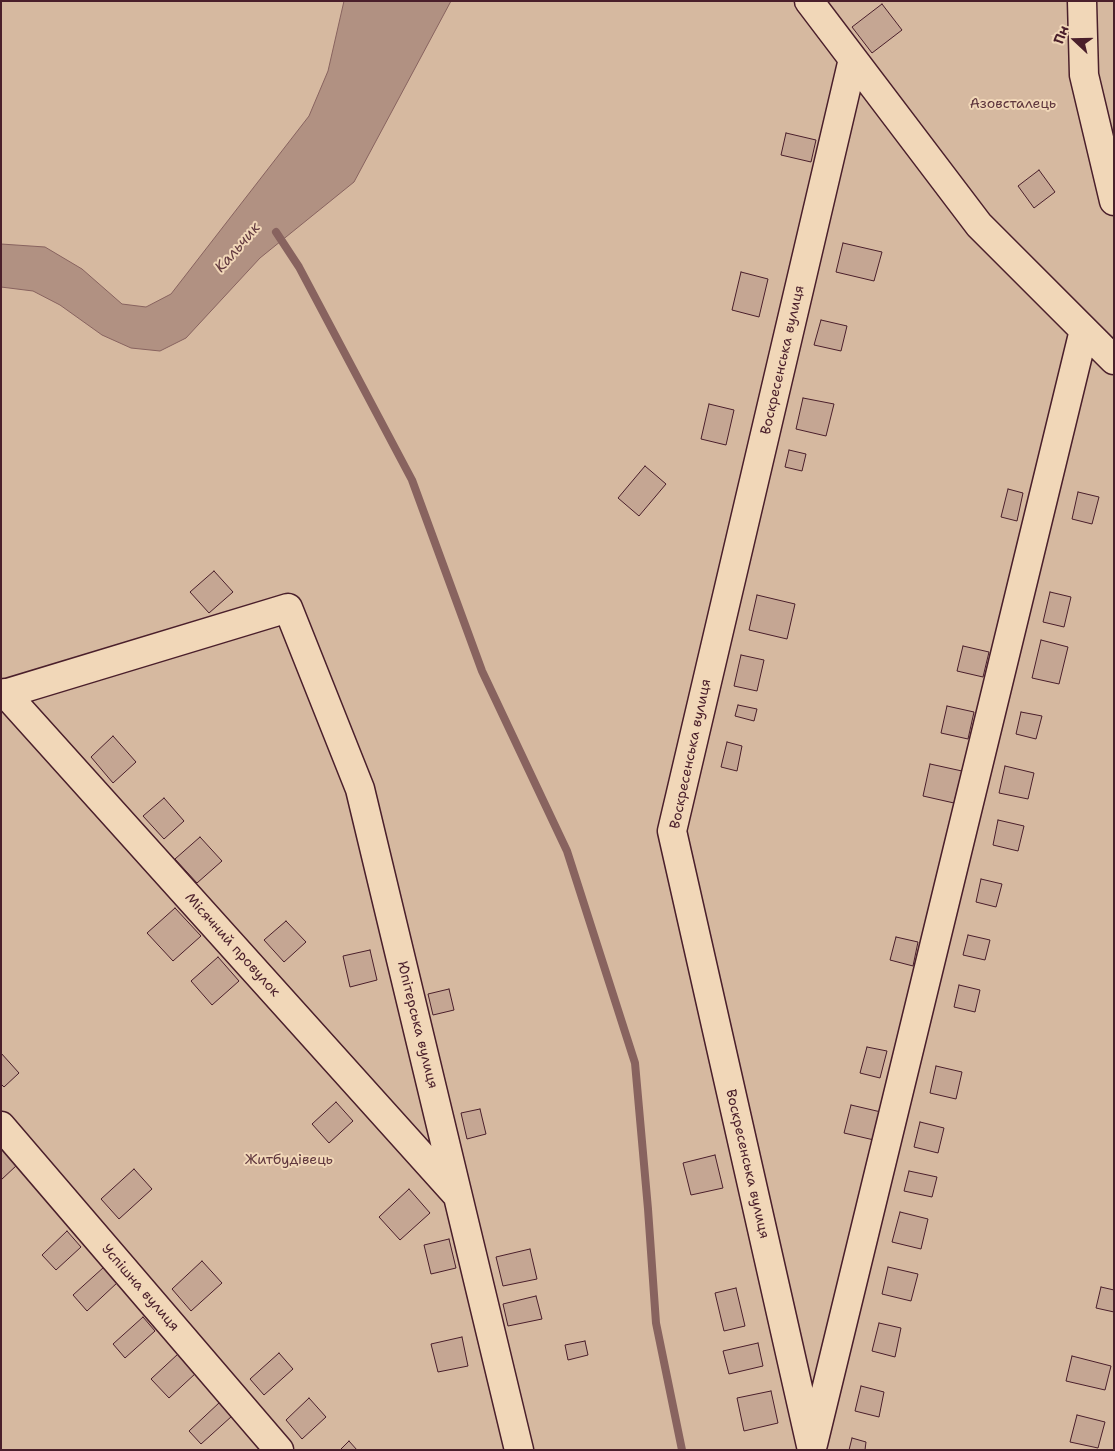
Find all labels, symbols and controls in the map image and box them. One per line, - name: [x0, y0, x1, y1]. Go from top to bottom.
- north arrow: [1050, 15, 1100, 65]
- text: Пн: [1049, 23, 1073, 46]
- park label: Азовсталець: [970, 96, 1056, 112]
- water label: Кальчик: [211, 219, 265, 277]
- street label: Воскресенська вулиця: [758, 284, 808, 436]
- street label: Воскресенська вулиця: [667, 678, 715, 830]
- street label: Місячний провулок: [181, 890, 283, 1000]
- street label: Юпітерська вулиця: [393, 960, 441, 1090]
- street label: Воскресенська вулиця: [722, 1088, 772, 1240]
- park label: Житбудівець: [245, 1152, 333, 1168]
- street label: Успішна вулиця: [98, 1241, 182, 1335]

